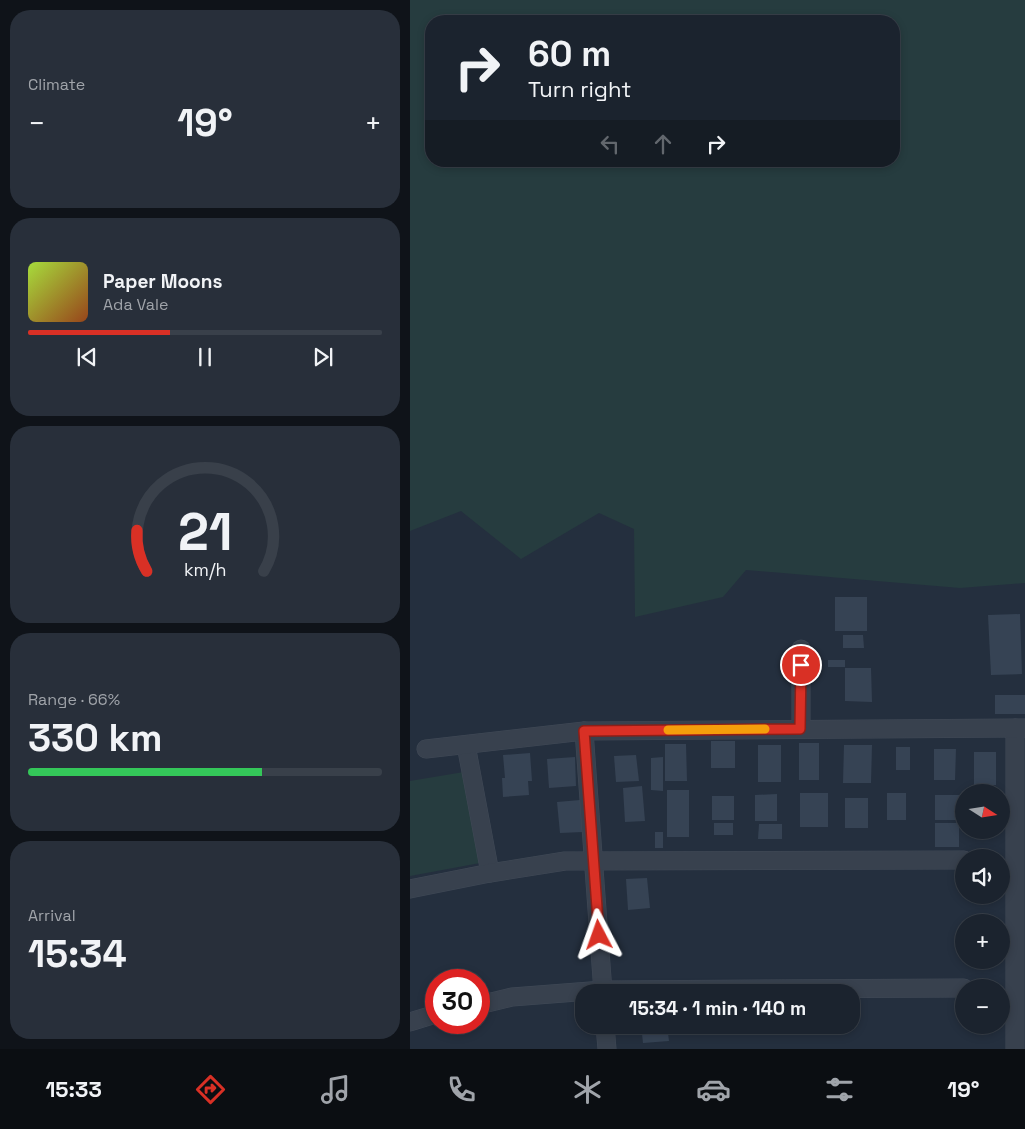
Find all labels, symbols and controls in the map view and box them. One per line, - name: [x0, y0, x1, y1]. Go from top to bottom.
- text: 60 m: [528, 32, 611, 76]
- icon: right: [445, 35, 510, 100]
- text: Climate: [28, 74, 85, 95]
- text: Turn right: [528, 75, 631, 103]
- text: 19°: [177, 99, 233, 147]
- text: −: [28, 105, 45, 141]
- text: +: [365, 105, 382, 141]
- icon: left: [596, 130, 624, 158]
- icon: ahead: [649, 130, 677, 158]
- icon: right: [702, 130, 730, 158]
- text: Paper Moons: [103, 269, 222, 294]
- text: Ada Vale: [103, 294, 168, 315]
- icon: previous: [73, 343, 101, 371]
- icon: pause: [191, 343, 219, 371]
- icon: next: [309, 343, 337, 371]
- text: 21: [178, 499, 232, 565]
- text: km/h: [184, 558, 226, 581]
- pin: [780, 644, 822, 686]
- icon: arrive: [787, 651, 815, 679]
- text: Range · 66%: [28, 689, 120, 710]
- text: 330 km: [28, 714, 162, 762]
- north arrow: [955, 784, 1010, 839]
- map controls: [955, 784, 1010, 1034]
- button: sound: [955, 849, 1010, 904]
- text: Arrival: [28, 905, 76, 926]
- position arrow: [572, 908, 624, 960]
- button: +: [955, 914, 1010, 969]
- text: 15:34: [28, 930, 127, 978]
- speed limit sign: 30: [425, 969, 490, 1034]
- button: −: [955, 979, 1010, 1034]
- text: 15:34 · 1 min · 140 m: [629, 996, 806, 1021]
- icon: directions: [193, 1072, 228, 1107]
- icon: music: [318, 1072, 353, 1107]
- icon: phone: [444, 1072, 479, 1107]
- icon: climate: [570, 1072, 605, 1107]
- icon: car: [696, 1072, 731, 1107]
- icon: filters: [822, 1072, 857, 1107]
- text: 15:33: [45, 1075, 102, 1103]
- text: 19°: [947, 1075, 980, 1103]

